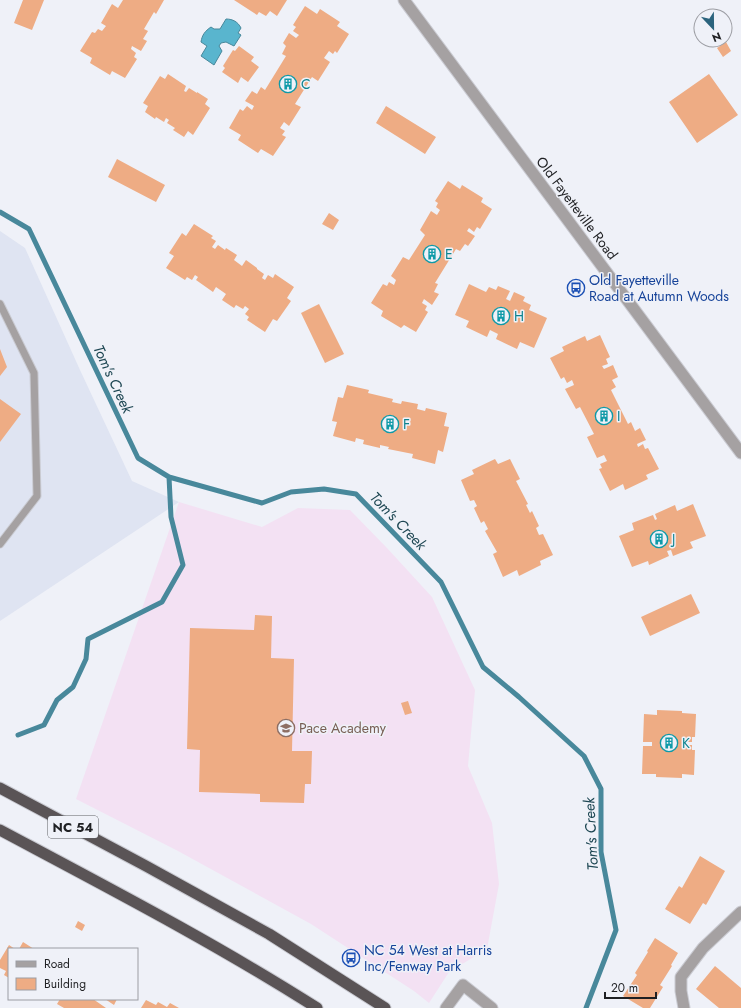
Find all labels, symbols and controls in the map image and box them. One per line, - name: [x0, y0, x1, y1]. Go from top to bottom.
- north arrow: [693, 8, 733, 48]
- text: N: [710, 28, 724, 46]
- building icon: C: [278, 74, 298, 94]
- place label: C: [301, 74, 311, 94]
- street label: Old Fayetteville Road: [532, 152, 622, 264]
- building icon: E: [422, 244, 442, 264]
- place label: E: [445, 244, 453, 264]
- place label: Old Fayetteville Road at Autumn Woods: [589, 270, 729, 306]
- bus stop icon: Old Fayetteville Road at Autumn Woods: [566, 278, 586, 298]
- building icon: H: [491, 306, 511, 326]
- place label: H: [514, 306, 524, 326]
- water label: Tom's Creek: [88, 341, 139, 417]
- building icon: I: [594, 406, 614, 426]
- place label: I: [617, 406, 620, 426]
- building icon: F: [380, 414, 400, 434]
- place label: F: [403, 414, 410, 434]
- water label: Tom's Creek: [365, 487, 432, 555]
- building icon: J: [649, 529, 669, 549]
- place label: J: [670, 529, 675, 549]
- school or university icon: Pace Academy: [276, 718, 296, 738]
- place label: Pace Academy: [299, 718, 387, 738]
- building icon: K: [659, 733, 679, 753]
- place label: K: [682, 733, 690, 753]
- water label: Tom's Creek: [578, 796, 604, 871]
- road number: NC 54: [48, 816, 98, 838]
- place label: NC 54 West at Harris Inc/Fenway Park: [364, 940, 492, 976]
- legend: [8, 948, 138, 1000]
- bus stop icon: NC 54 West at Harris Inc/Fenway Park: [341, 948, 361, 968]
- text: Road: [44, 955, 70, 973]
- scale bar: [605, 974, 656, 1000]
- text: Building: [44, 975, 86, 993]
- text: 20 m: [611, 979, 638, 997]

